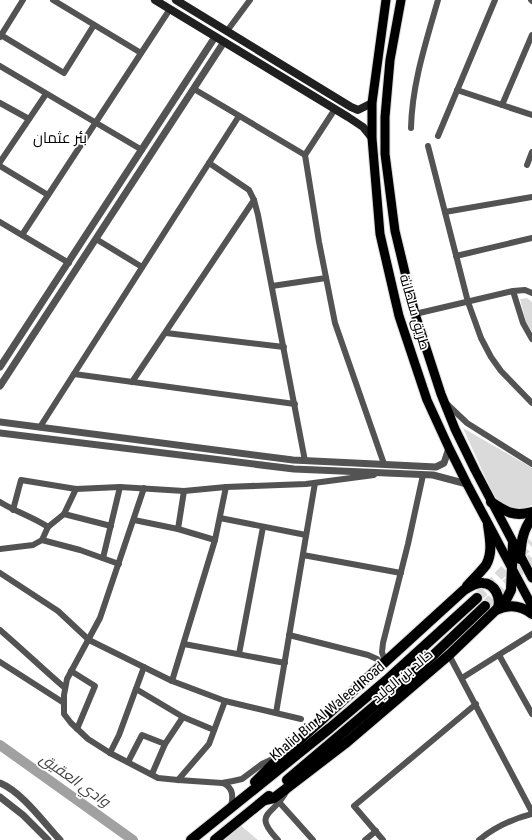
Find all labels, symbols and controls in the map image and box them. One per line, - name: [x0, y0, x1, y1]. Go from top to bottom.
- district label: بئر عثمان: [33, 129, 87, 148]
- street label: طريق سلطانة: [396, 273, 433, 352]
- street label: خالد بن الوليد: [368, 646, 436, 706]
- street label: Khalid Bin Al Waleed Road: [266, 658, 388, 764]
- water label: وادي العقيق: [35, 749, 114, 814]

